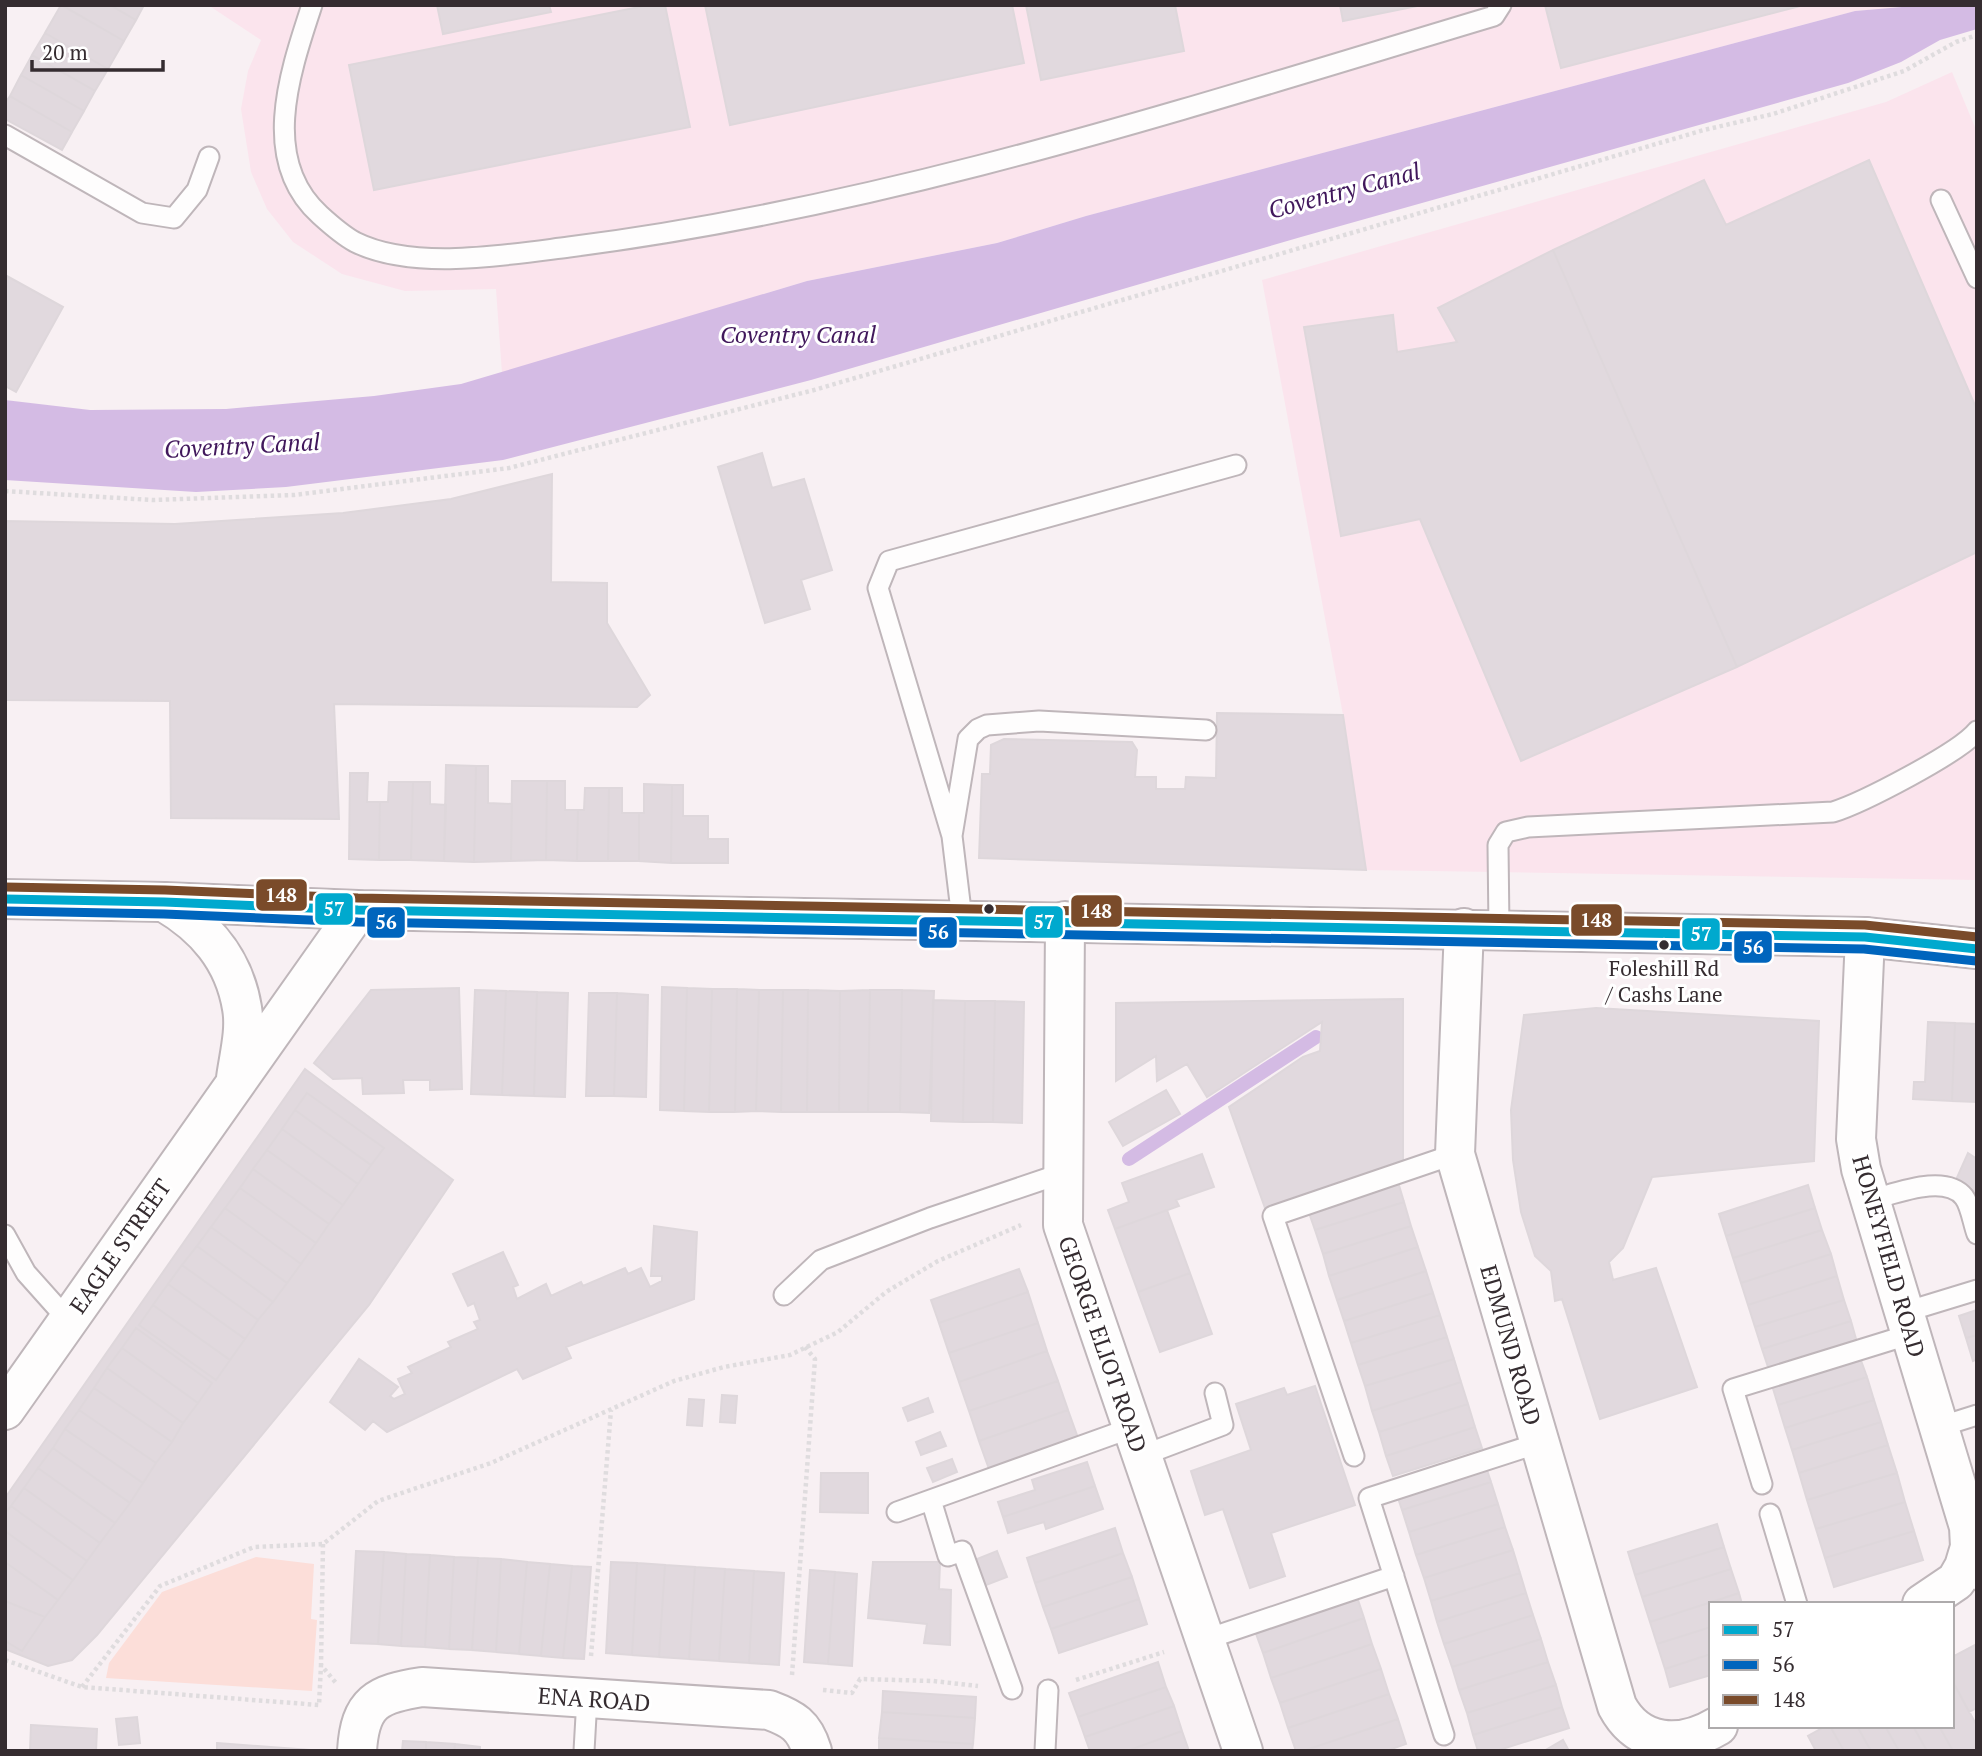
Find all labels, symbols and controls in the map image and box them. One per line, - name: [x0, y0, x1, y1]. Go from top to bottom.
- scale bar: [32, 28, 163, 72]
- text: 20 m: [42, 38, 88, 66]
- water label: Coventry Canal: [1264, 154, 1424, 226]
- water label: Coventry Canal: [720, 318, 876, 350]
- water label: Coventry Canal: [163, 425, 321, 465]
- line badge: 148: [255, 878, 308, 912]
- text: 148: [265, 882, 297, 907]
- line badge: 57: [314, 892, 354, 926]
- line badge: 148: [1070, 894, 1123, 928]
- text: 57: [323, 896, 345, 921]
- text: 148: [1080, 898, 1112, 923]
- unlabelled marker: [982, 902, 996, 916]
- line badge: 148: [1570, 903, 1623, 937]
- line badge: 57: [1024, 905, 1064, 939]
- line badge: 56: [366, 906, 406, 939]
- text: 148: [1580, 907, 1612, 932]
- text: 56: [375, 909, 397, 934]
- text: 57: [1033, 909, 1055, 934]
- line badge: 56: [918, 916, 958, 949]
- line badge: 57: [1681, 917, 1721, 951]
- text: 56: [927, 919, 949, 944]
- text: 57: [1690, 921, 1712, 946]
- line badge: 56: [1733, 930, 1773, 964]
- text: 56: [1742, 934, 1764, 959]
- marker: Foleshill Rd / Cashs Lane: [1657, 938, 1671, 952]
- place label: Foleshill Rd / Cashs Lane: [1604, 954, 1723, 1008]
- street label: HONEYFIELD ROAD: [1845, 1151, 1933, 1361]
- street label: EAGLE STREET: [62, 1173, 178, 1319]
- street label: GEORGE ELIOT ROAD: [1051, 1232, 1155, 1456]
- street label: EDMUND ROAD: [1473, 1261, 1549, 1429]
- legend: [1709, 1602, 1954, 1728]
- text: 57: [1772, 1615, 1794, 1643]
- text: 56: [1772, 1650, 1794, 1678]
- street label: ENA ROAD: [537, 1680, 651, 1718]
- text: 148: [1772, 1685, 1806, 1713]

